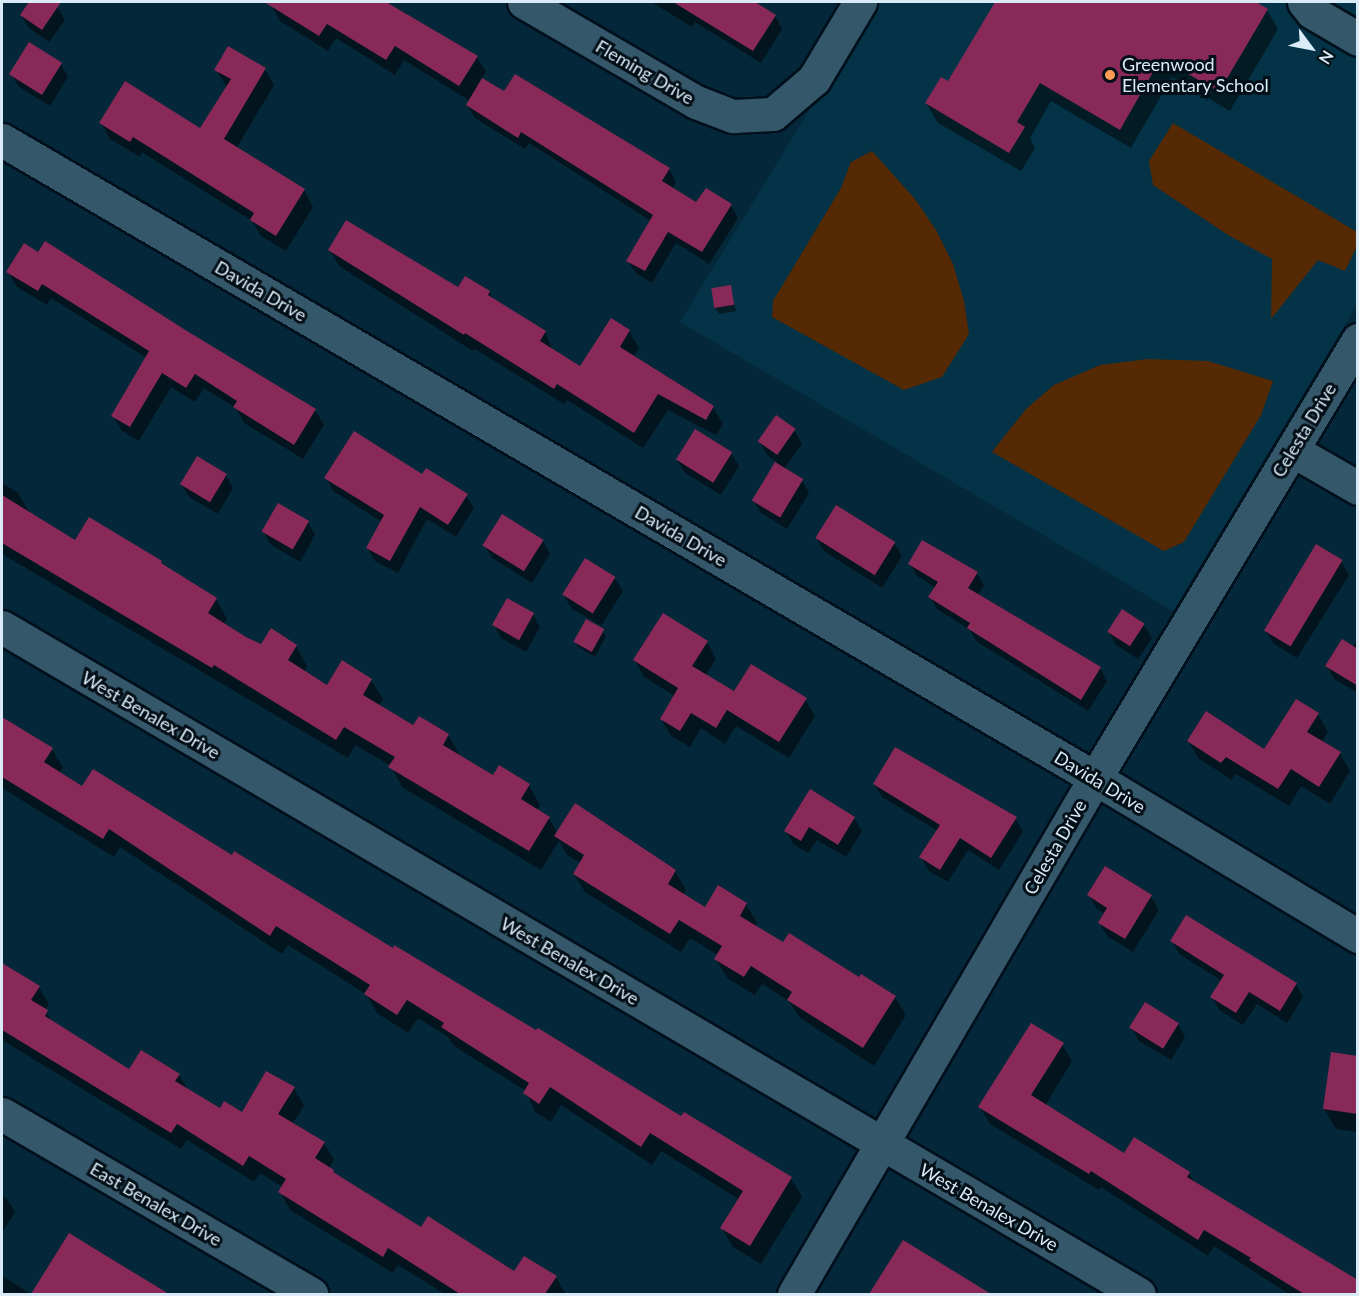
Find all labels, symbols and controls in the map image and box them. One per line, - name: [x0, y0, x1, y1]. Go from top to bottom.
- north arrow: [1281, 18, 1341, 78]
- street label: Fleming Drive: [592, 35, 698, 109]
- text: N: [1315, 48, 1338, 68]
- place label: Greenwood Elementary School: [1122, 54, 1269, 97]
- marker: Greenwood Elementary School: [1103, 68, 1117, 82]
- street label: Davida Drive: [211, 256, 311, 326]
- street label: Celesta Drive: [1267, 379, 1341, 481]
- street label: Davida Drive: [631, 501, 731, 571]
- street label: West Benalex Drive: [78, 667, 224, 763]
- street label: Davida Drive: [1051, 746, 1149, 818]
- street label: Celesta Drive: [1019, 796, 1091, 898]
- street label: West Benalex Drive: [497, 913, 643, 1009]
- street label: East Benalex Drive: [86, 1158, 226, 1250]
- street label: West Benalex Drive: [916, 1159, 1062, 1255]

